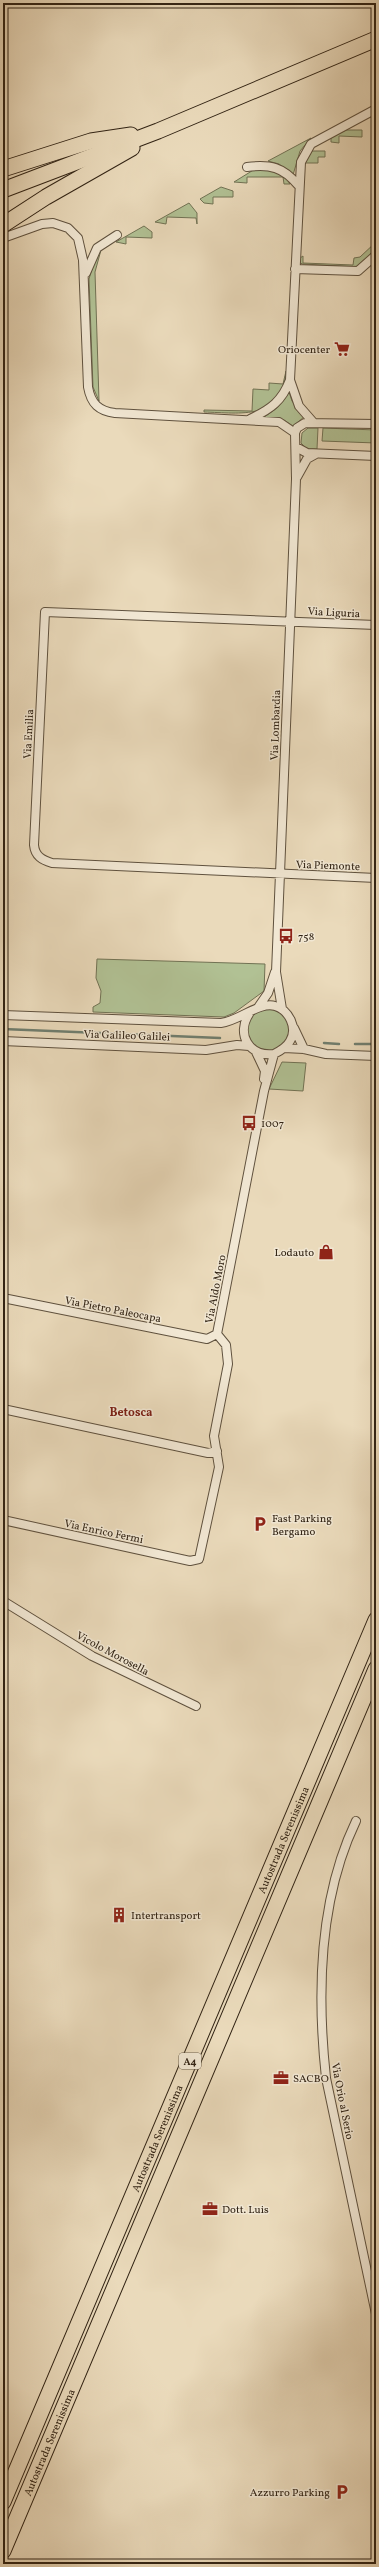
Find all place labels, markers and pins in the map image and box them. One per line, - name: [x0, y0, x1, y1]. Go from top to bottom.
- supermarket icon: Oriocenter: [333, 340, 351, 358]
- place label: Oriocenter: [278, 343, 330, 358]
- bus stop icon: 758: [277, 927, 295, 945]
- place label: 758: [298, 930, 315, 945]
- bus stop icon: 1007: [240, 1114, 258, 1132]
- place label: 1007: [261, 1117, 284, 1132]
- shop icon: Lodauto: [317, 1243, 335, 1261]
- place label: Lodauto: [274, 1246, 314, 1261]
- place label: Fast Parking Bergamo: [272, 1512, 332, 1540]
- parking icon: Fast Parking Bergamo: [251, 1515, 269, 1533]
- building icon: Intertransport: [110, 1906, 128, 1924]
- place label: Intertransport: [131, 1909, 201, 1924]
- office icon: SACBO: [272, 2069, 290, 2087]
- place label: SACBO: [293, 2072, 329, 2087]
- office icon: Dott. Luis: [201, 2200, 219, 2218]
- place label: Dott. Luis: [222, 2203, 269, 2218]
- parking icon: Azzurro Parking: [333, 2483, 351, 2501]
- place label: Azzurro Parking: [250, 2486, 330, 2501]

